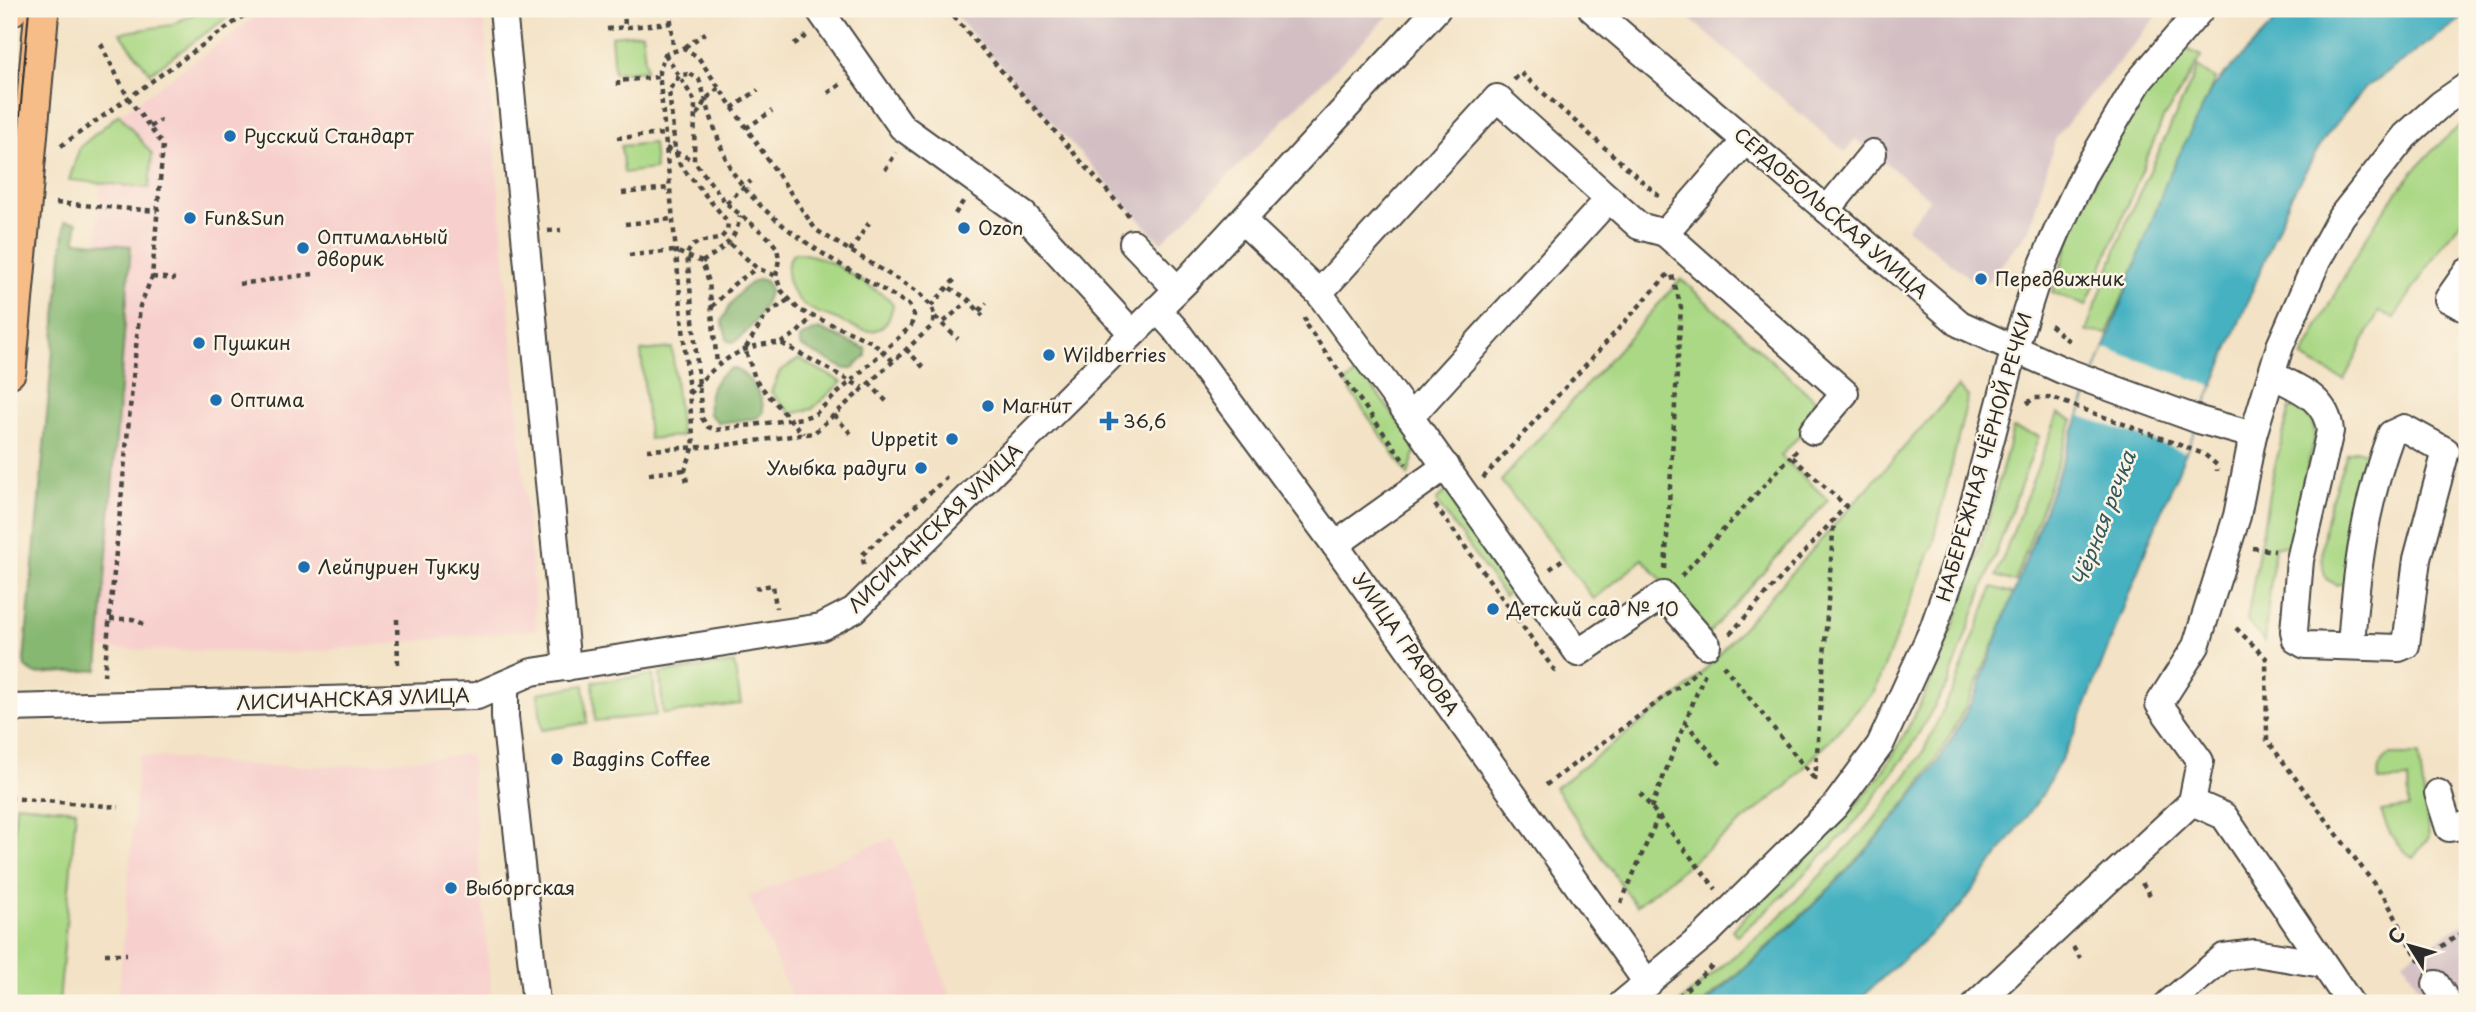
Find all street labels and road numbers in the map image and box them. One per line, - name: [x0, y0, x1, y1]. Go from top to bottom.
- street label: СЕРДОБОЛЬСКАЯ УЛИЦА: [1728, 120, 1935, 305]
- street label: НАБЕРЕЖНАЯ ЧЁРНОЙ РЕЧКИ: [1928, 309, 2038, 605]
- street label: ЛИСИЧАНСКАЯ УЛИЦА: [841, 436, 1028, 618]
- street label: УЛИЦА ГРАФОВА: [1347, 566, 1467, 721]
- street label: ЛИСИЧАНСКАЯ УЛИЦА: [236, 680, 470, 716]

